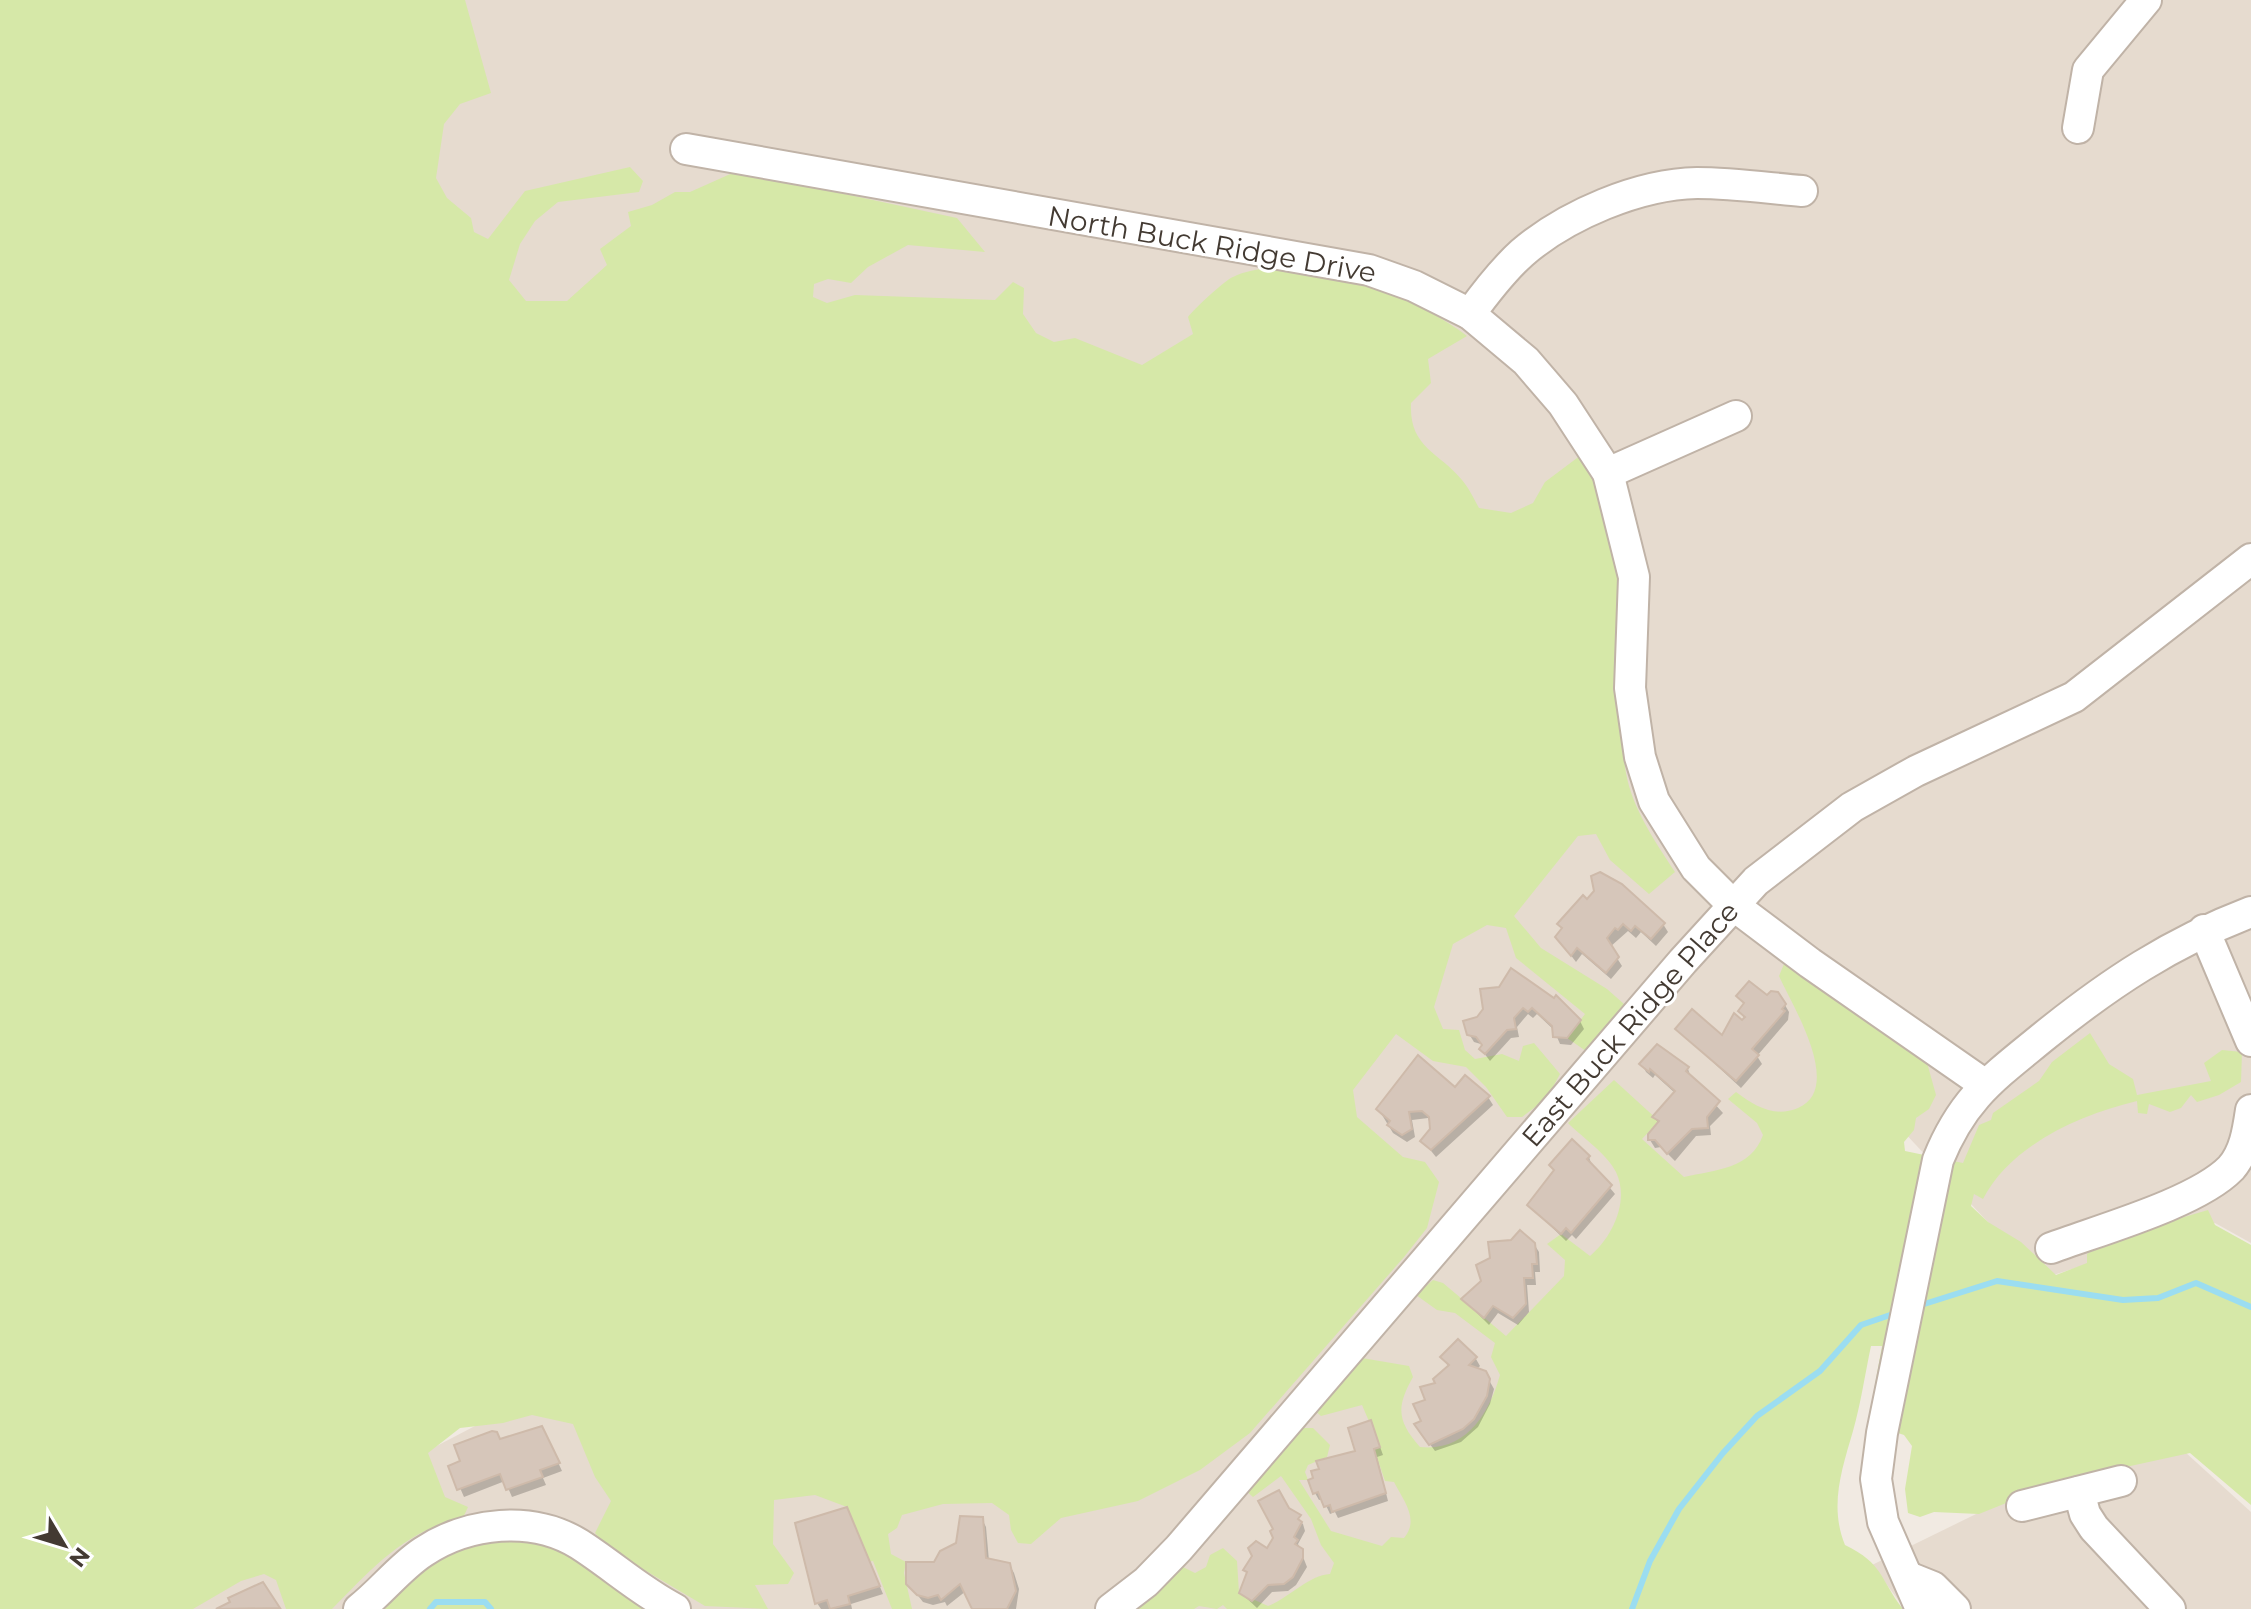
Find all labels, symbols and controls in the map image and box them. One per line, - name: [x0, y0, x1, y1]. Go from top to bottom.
- street label: North Buck Ridge Drive: [1045, 198, 1379, 290]
- street label: East Buck Ridge Place: [1514, 894, 1746, 1154]
- north arrow: [24, 1505, 104, 1585]
- text: N: [63, 1542, 95, 1572]

